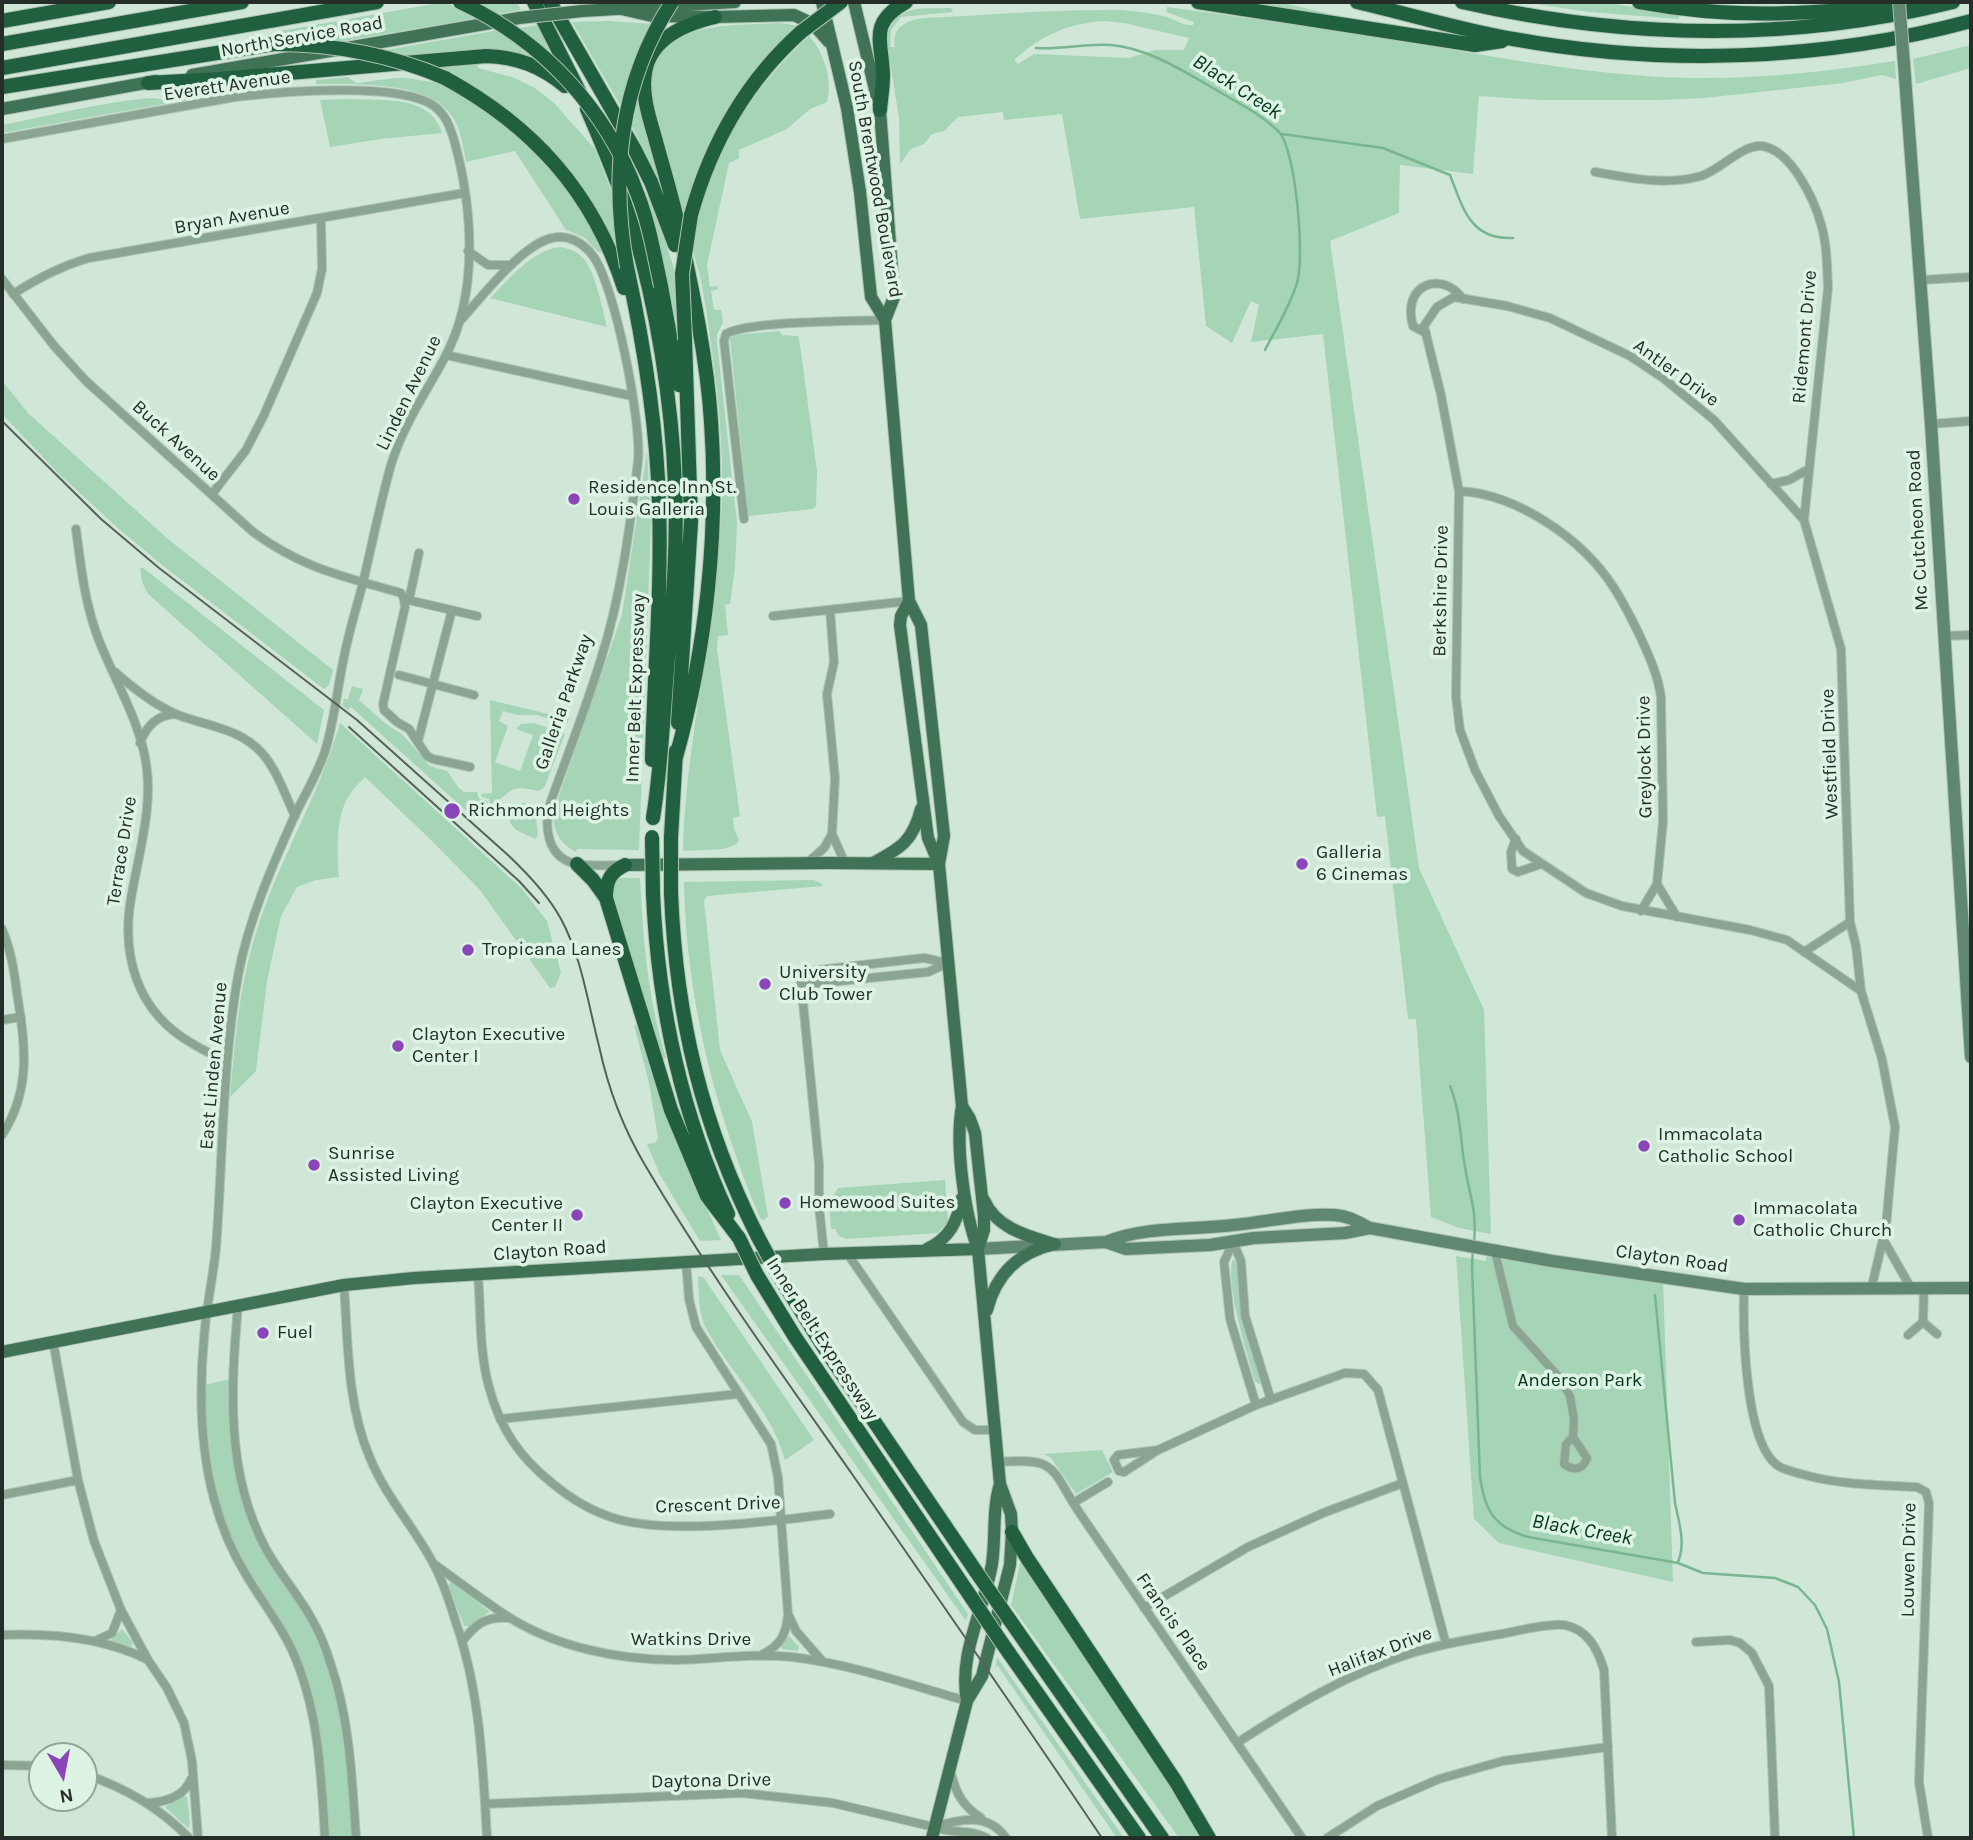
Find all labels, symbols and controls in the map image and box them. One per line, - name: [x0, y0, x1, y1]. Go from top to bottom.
- street label: North Service Road: [219, 11, 385, 63]
- water label: Black Creek: [1188, 49, 1286, 125]
- street label: South Brentwood Boulevard: [843, 58, 907, 300]
- street label: Everett Avenue: [162, 66, 292, 106]
- street label: Bryan Avenue: [173, 197, 291, 239]
- street label: Ridemont Drive: [1788, 269, 1822, 405]
- street label: Linden Avenue: [371, 332, 447, 454]
- street label: Antler Drive: [1629, 334, 1723, 412]
- street label: Buck Avenue: [127, 395, 225, 487]
- street label: Mc Cutcheon Road: [1902, 449, 1934, 611]
- place label: Residence Inn St. Louis Galleria: [588, 477, 736, 521]
- marker: Residence Inn St. Louis Galleria: [566, 491, 582, 507]
- street label: Berkshire Drive: [1428, 525, 1454, 657]
- street label: Inner Belt Expressway: [621, 593, 651, 783]
- street label: Galleria Parkway: [530, 631, 598, 773]
- street label: Westfield Drive: [1816, 688, 1844, 820]
- street label: Greylock Drive: [1633, 695, 1657, 819]
- street label: Terrace Drive: [102, 795, 142, 907]
- place label: Richmond Heights: [468, 800, 629, 822]
- marker: Richmond Heights: [442, 801, 462, 821]
- place label: Galleria 6 Cinemas: [1316, 842, 1408, 886]
- marker: Galleria 6 Cinemas: [1294, 856, 1310, 872]
- place label: Tropicana Lanes: [482, 939, 621, 961]
- marker: Tropicana Lanes: [460, 942, 476, 958]
- place label: University Club Tower: [779, 962, 872, 1006]
- marker: University Club Tower: [757, 976, 773, 992]
- street label: East Linden Avenue: [195, 981, 233, 1151]
- place label: Clayton Executive Center I: [412, 1024, 565, 1068]
- marker: Clayton Executive Center I: [390, 1038, 406, 1054]
- place label: Immacolata Catholic School: [1658, 1124, 1793, 1168]
- marker: Immacolata Catholic School: [1636, 1138, 1652, 1154]
- place label: Sunrise Assisted Living: [328, 1143, 459, 1187]
- marker: Sunrise Assisted Living: [306, 1157, 322, 1173]
- place label: Homewood Suites: [799, 1192, 955, 1214]
- place label: Clayton Executive Center II: [410, 1193, 563, 1237]
- marker: Homewood Suites: [777, 1195, 793, 1211]
- place label: Immacolata Catholic Church: [1753, 1198, 1892, 1242]
- marker: Clayton Executive Center II: [569, 1207, 585, 1223]
- marker: Immacolata Catholic Church: [1731, 1212, 1747, 1228]
- street label: Clayton Road: [493, 1236, 607, 1266]
- street label: Clayton Road: [1614, 1240, 1730, 1278]
- street label: Inner Belt Expressway: [761, 1253, 883, 1425]
- place label: Fuel: [277, 1322, 313, 1344]
- marker: Fuel: [255, 1325, 271, 1341]
- park label: Anderson Park: [1517, 1370, 1643, 1392]
- street label: Crescent Drive: [655, 1491, 781, 1519]
- street label: Louwen Drive: [1897, 1502, 1921, 1618]
- water label: Black Creek: [1530, 1509, 1634, 1551]
- street label: Francis Place: [1131, 1569, 1215, 1675]
- street label: Halifax Drive: [1325, 1622, 1435, 1682]
- street label: Watkins Drive: [631, 1629, 751, 1651]
- north arrow: [28, 1742, 98, 1812]
- street label: Daytona Drive: [651, 1769, 771, 1793]
- text: N: [58, 1784, 75, 1808]

